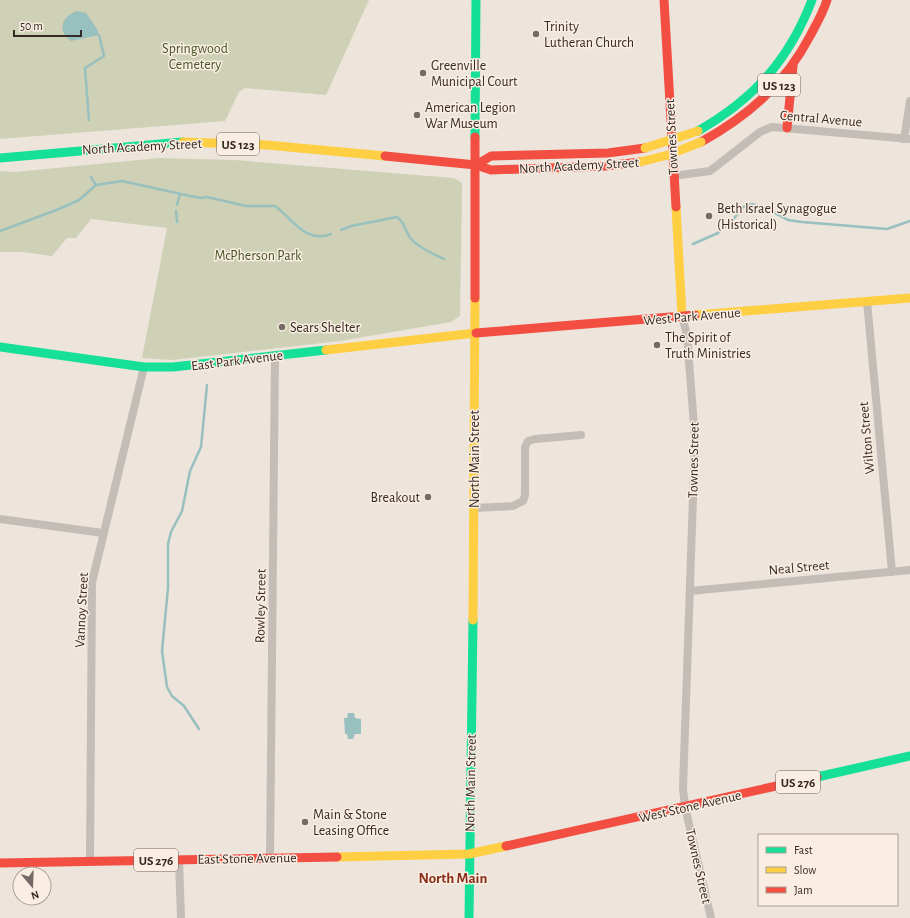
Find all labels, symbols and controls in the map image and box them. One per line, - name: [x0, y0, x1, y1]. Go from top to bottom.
- scale bar: [14, 12, 81, 38]
- text: 50 m: [20, 20, 43, 32]
- place label: Trinity Lutheran Church: [544, 20, 634, 50]
- marker: Trinity Lutheran Church: [531, 29, 541, 39]
- park label: Springwood Cemetery: [162, 42, 228, 72]
- place label: Greenville Municipal Court: [431, 59, 518, 89]
- marker: Greenville Municipal Court: [418, 68, 428, 78]
- road number: US 123: [758, 74, 800, 96]
- street label: Townes Street: [663, 98, 681, 175]
- place label: American Legion War Museum: [425, 101, 516, 131]
- street label: Central Avenue: [779, 108, 863, 130]
- marker: American Legion War Museum: [412, 110, 422, 120]
- road number: US 123: [217, 133, 259, 155]
- street label: North Academy Street: [82, 137, 203, 157]
- street label: North Academy Street: [519, 156, 640, 176]
- place label: Beth Israel Synagogue (Historical): [717, 202, 837, 232]
- marker: Beth Israel Synagogue (Historical): [704, 211, 714, 221]
- park label: McPherson Park: [215, 249, 302, 263]
- street label: West Park Avenue: [643, 306, 741, 328]
- place label: Sears Shelter: [290, 321, 361, 335]
- marker: Sears Shelter: [277, 322, 287, 332]
- place label: The Spirit of Truth Ministries: [665, 331, 751, 361]
- marker: The Spirit of Truth Ministries: [652, 340, 662, 350]
- street label: East Park Avenue: [191, 348, 284, 374]
- street label: Wilton Street: [857, 400, 877, 475]
- street label: North Main Street: [468, 410, 482, 508]
- street label: Townes Street: [686, 421, 702, 498]
- place label: Breakout: [371, 491, 421, 505]
- marker: Breakout: [423, 492, 433, 502]
- street label: Neal Street: [768, 558, 831, 578]
- street label: Rowley Street: [253, 568, 269, 643]
- street label: Vannoy Street: [73, 571, 91, 648]
- street label: North Main Street: [463, 733, 479, 832]
- road number: US 276: [776, 771, 820, 793]
- street label: West Stone Avenue: [638, 788, 743, 826]
- place label: Main & Stone Leasing Office: [313, 808, 389, 838]
- marker: Main & Stone Leasing Office: [300, 817, 310, 827]
- street label: Townes Street: [683, 828, 714, 905]
- legend: [758, 834, 898, 906]
- text: Fast: [794, 844, 813, 856]
- road number: US 276: [134, 849, 178, 871]
- street label: East Stone Avenue: [197, 851, 297, 867]
- text: Slow: [794, 864, 816, 876]
- north arrow: [12, 866, 52, 906]
- district label: North Main: [419, 871, 488, 886]
- text: Jam: [794, 884, 813, 896]
- text: N: [30, 889, 41, 901]

